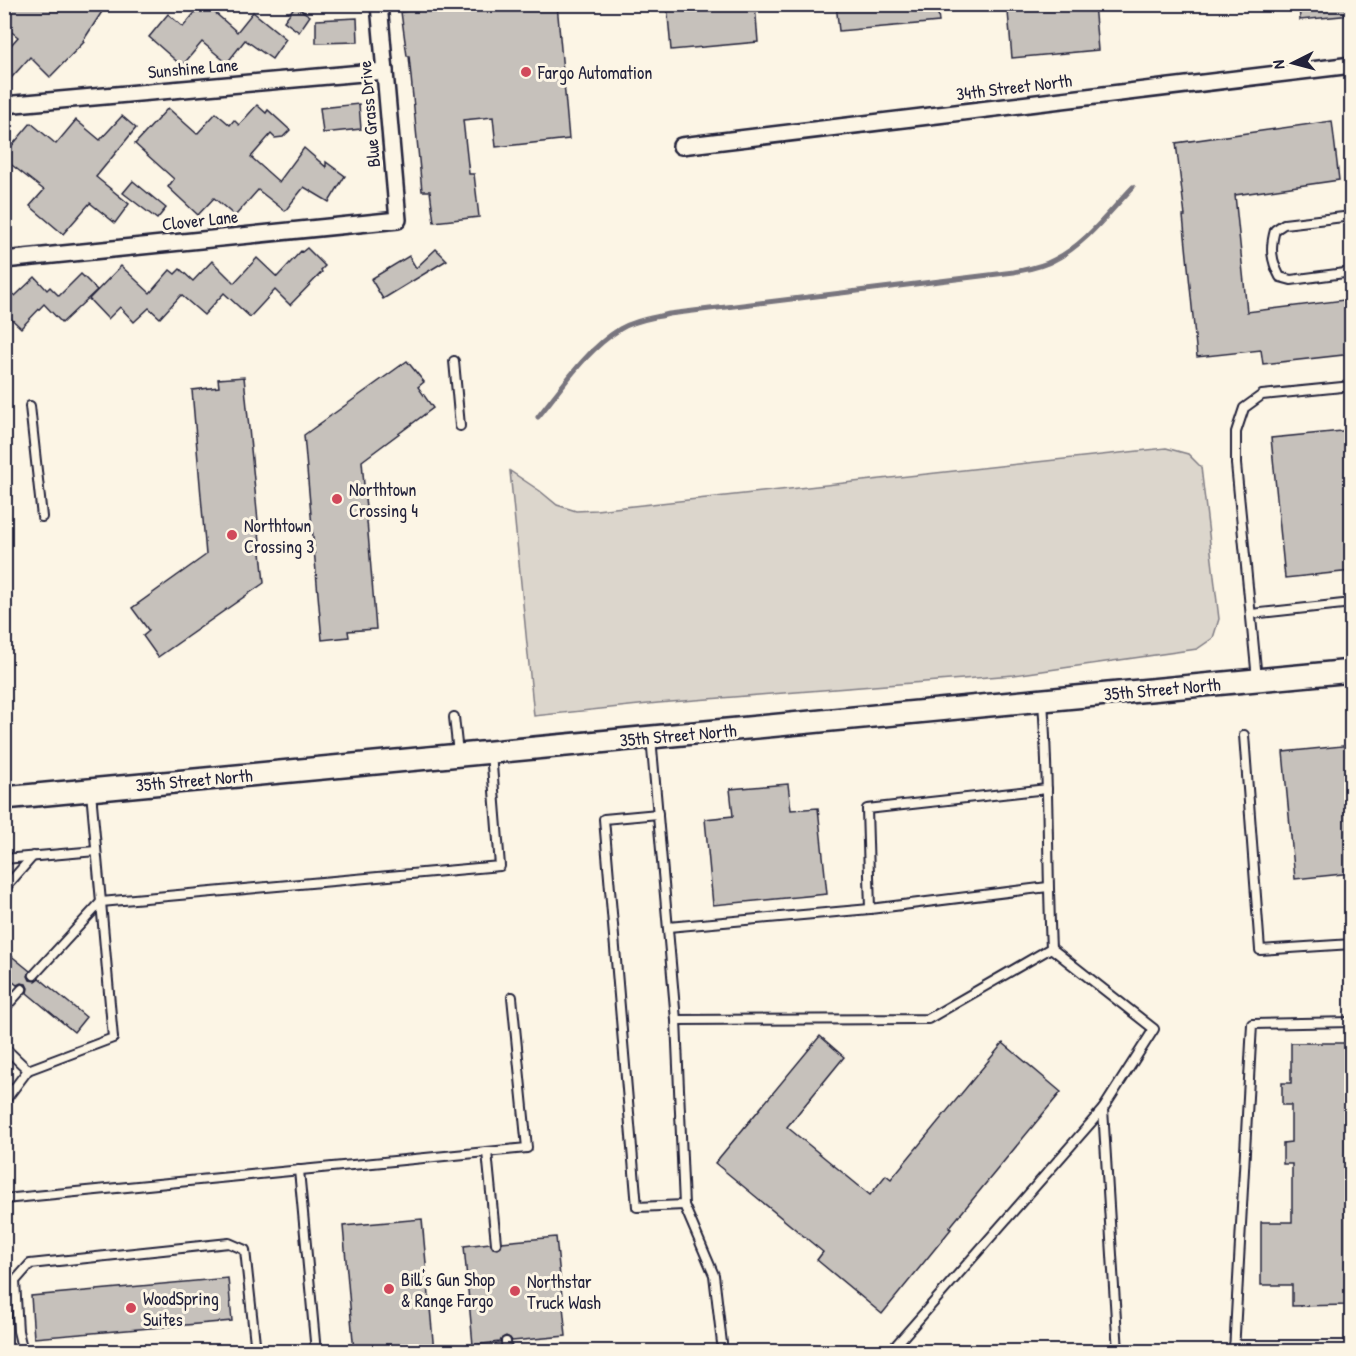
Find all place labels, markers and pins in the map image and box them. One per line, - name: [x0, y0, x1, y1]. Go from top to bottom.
- place label: Fargo Automation: [537, 60, 652, 85]
- marker: Fargo Automation: [519, 65, 533, 79]
- place label: Northtown Crossing 4: [349, 477, 418, 523]
- marker: Northtown Crossing 4: [330, 492, 344, 506]
- place label: Northtown Crossing 3: [244, 513, 314, 559]
- marker: Northtown Crossing 3: [225, 528, 239, 542]
- place label: Bill's Gun Shop & Range Fargo: [401, 1267, 495, 1313]
- place label: Northstar Truck Wash: [527, 1269, 601, 1315]
- marker: Bill's Gun Shop & Range Fargo: [382, 1282, 396, 1296]
- marker: Northstar Truck Wash: [508, 1284, 522, 1298]
- place label: WoodSpring Suites: [143, 1286, 219, 1332]
- marker: WoodSpring Suites: [124, 1301, 138, 1315]

